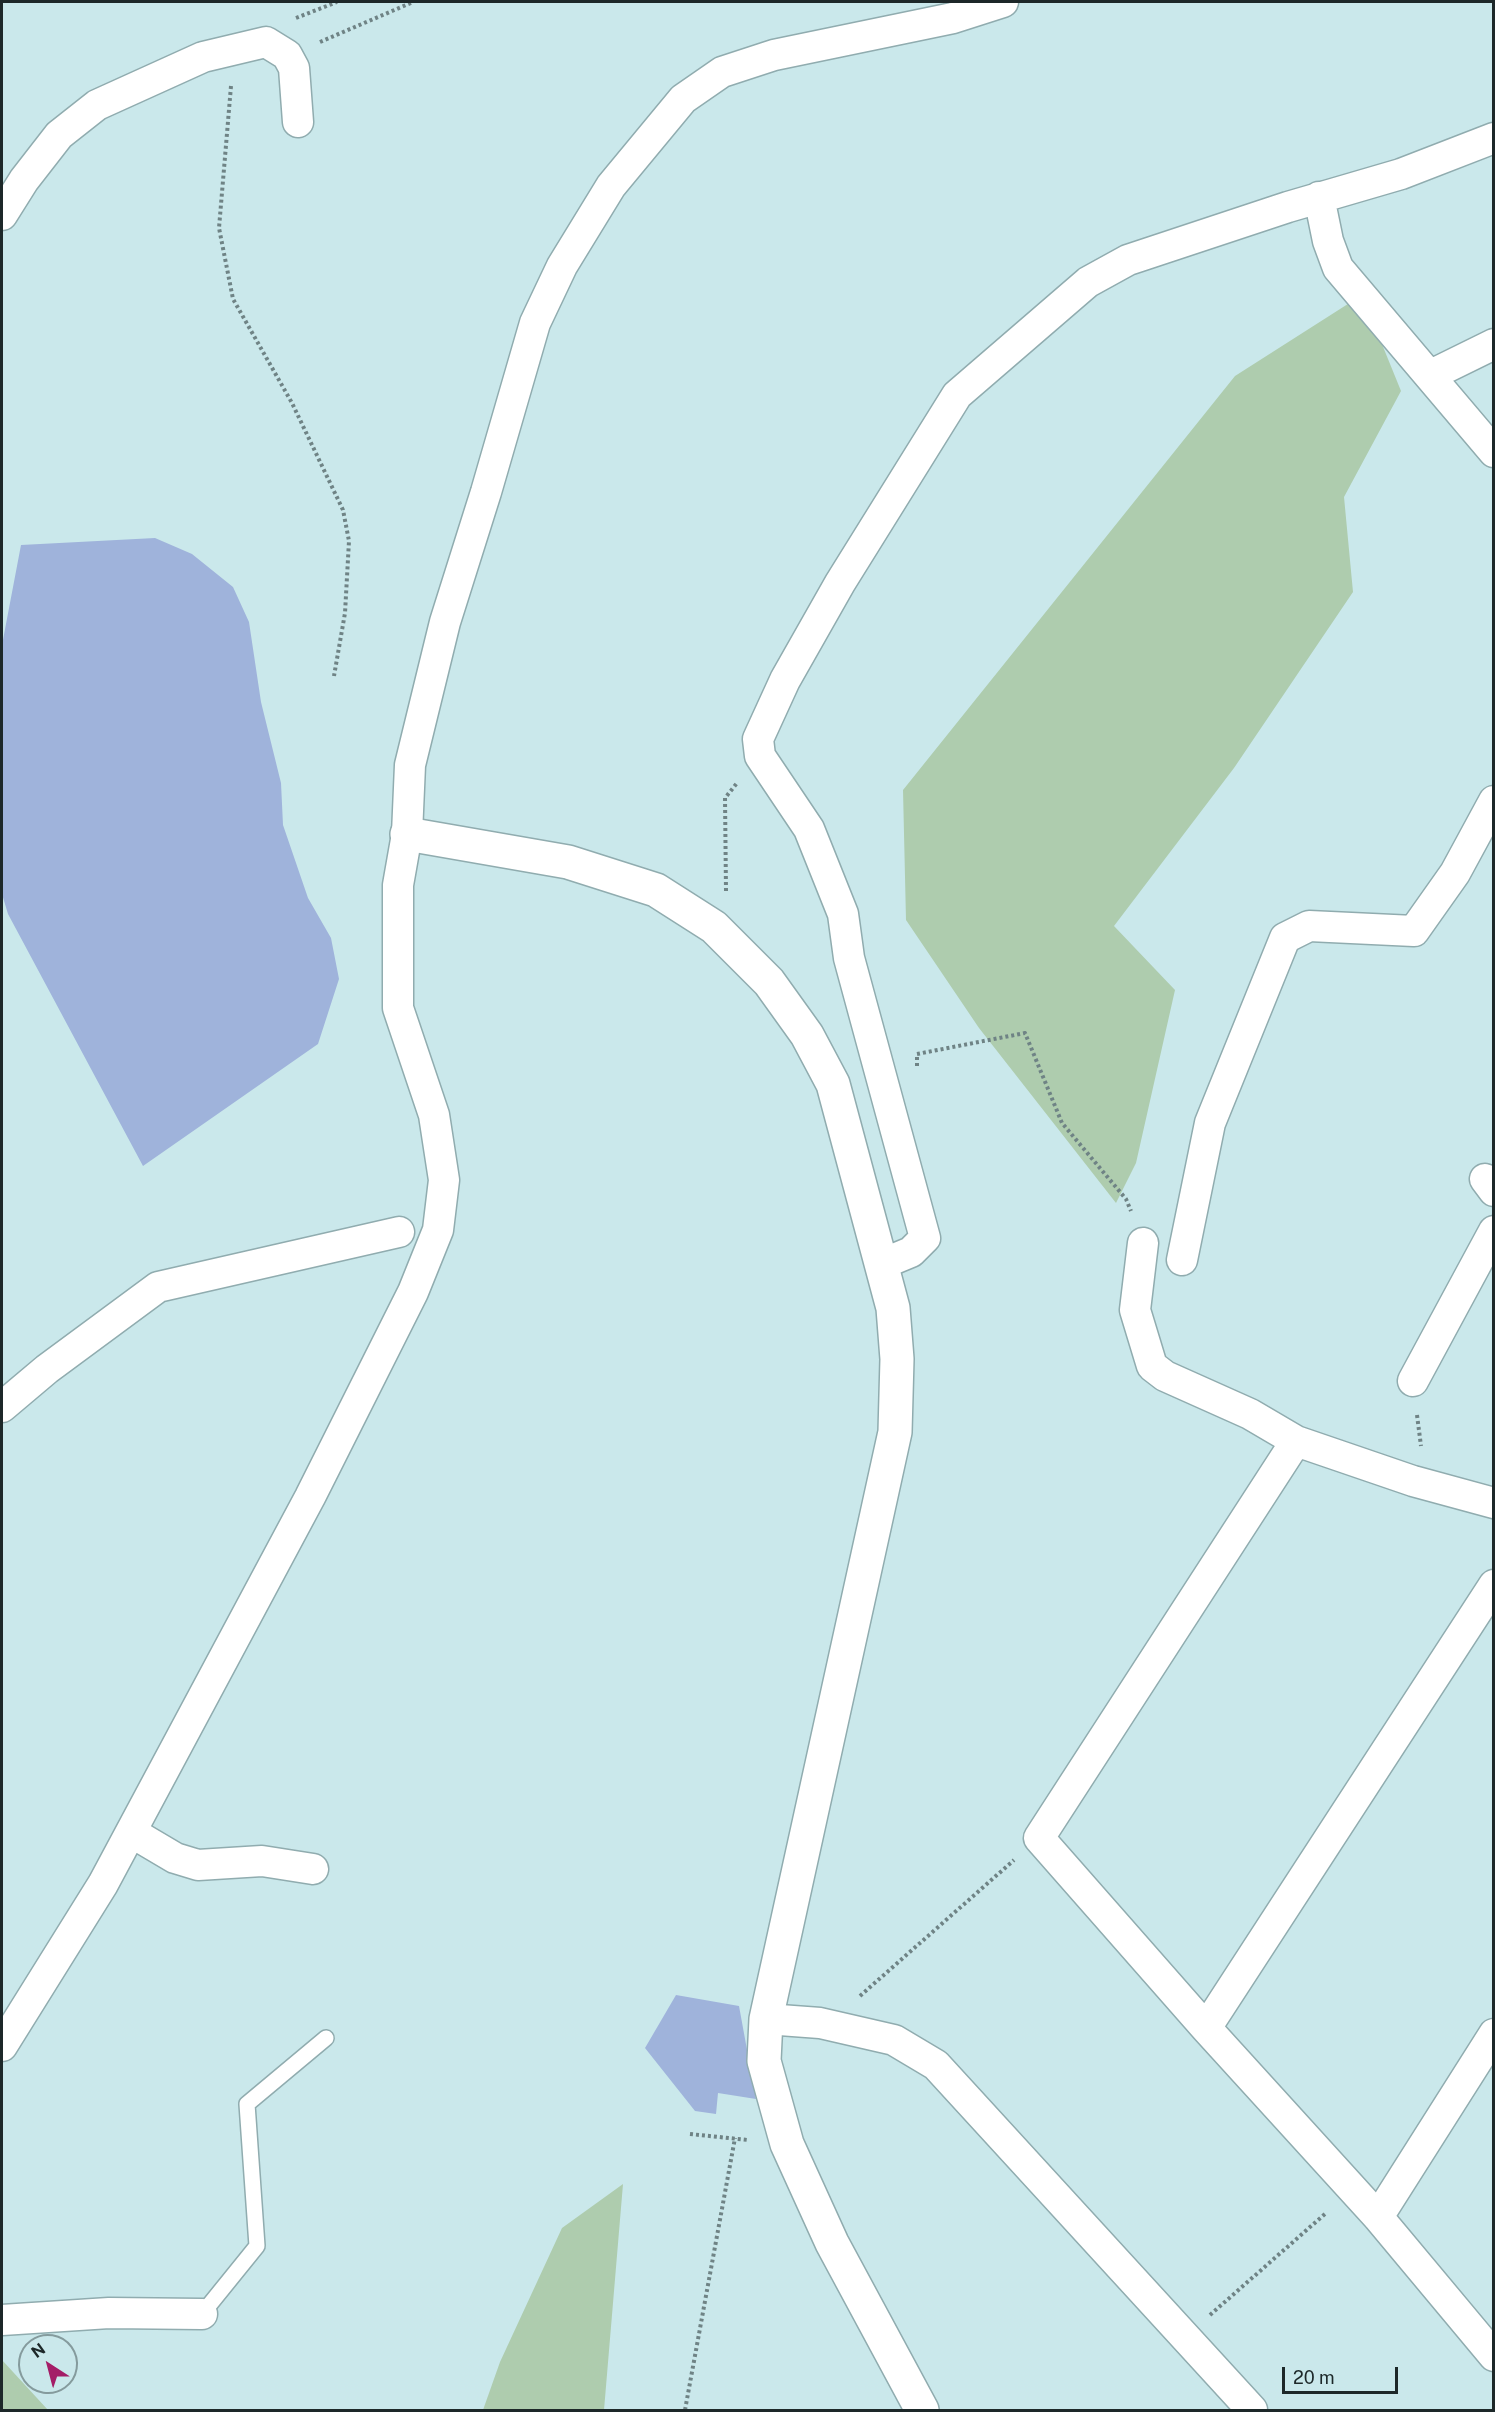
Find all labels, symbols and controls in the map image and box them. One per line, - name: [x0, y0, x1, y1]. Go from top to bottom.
- north arrow: [18, 2334, 78, 2394]
- text: N: [28, 2339, 49, 2362]
- scale bar: [1285, 2355, 1400, 2393]
- text: 20 m: [1293, 2367, 1335, 2388]

